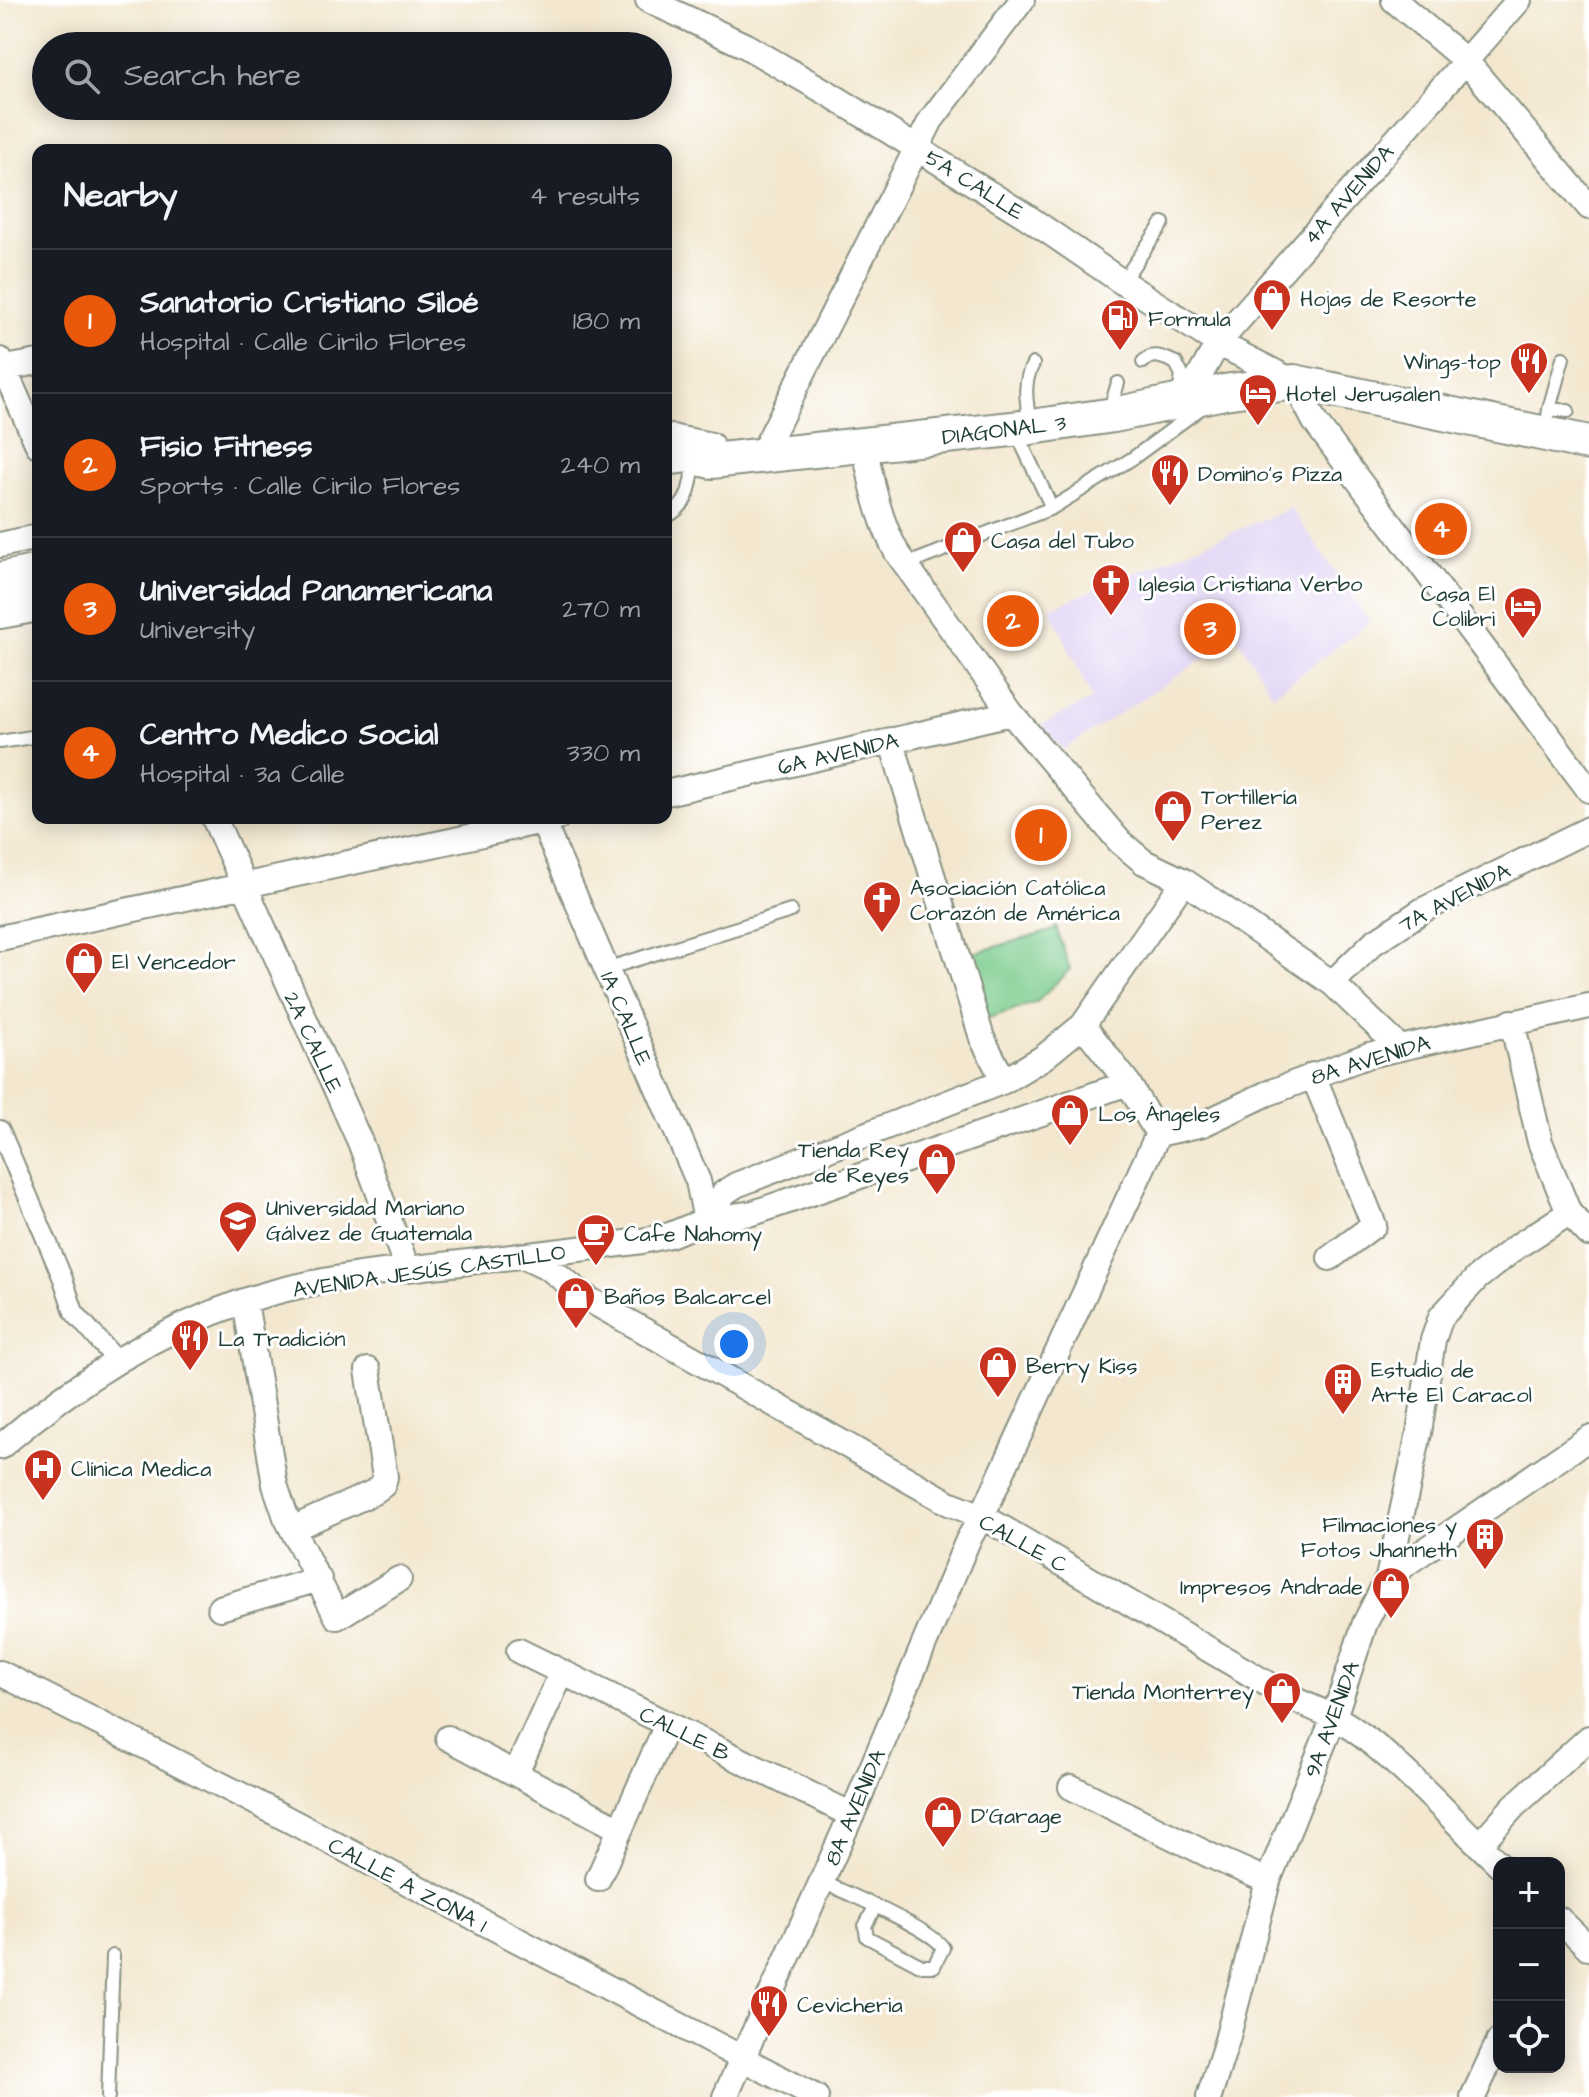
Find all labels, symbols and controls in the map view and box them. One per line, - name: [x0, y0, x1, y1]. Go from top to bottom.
- search box: [32, 32, 672, 120]
- icon: search: [60, 54, 104, 98]
- text: Search here: [124, 55, 301, 97]
- street label: 4A AVENIDA: [1297, 138, 1402, 252]
- street label: 5A CALLE: [919, 143, 1030, 228]
- text: Nearby: [64, 172, 178, 220]
- text: 4 results: [530, 178, 640, 214]
- shop icon: Hojas de Resorte: [1251, 277, 1293, 332]
- text: Sanatorio Cristiano Siloé: [140, 282, 479, 324]
- place label: Hojas de Resorte: [1300, 284, 1477, 315]
- fuel station icon: Formula: [1099, 297, 1141, 352]
- text: 1: [88, 303, 92, 339]
- text: 180 m: [573, 303, 640, 339]
- place label: Formula: [1148, 304, 1231, 335]
- text: Hospital · Calle Cirilo Flores: [140, 324, 466, 360]
- restaurant icon: Wings-top: [1508, 340, 1550, 395]
- place label: Wings-top: [1403, 347, 1501, 379]
- hotel icon: Hotel Jerusalen: [1237, 372, 1279, 427]
- place label: Hotel Jerusalen: [1286, 379, 1440, 410]
- street label: DIAGONAL 3: [940, 408, 1068, 453]
- text: Fisio Fitness: [140, 426, 313, 468]
- text: 2: [83, 447, 97, 483]
- text: 240 m: [560, 447, 640, 483]
- restaurant icon: Domino's Pizza: [1149, 452, 1191, 507]
- place label: Domino's Pizza: [1198, 459, 1342, 490]
- text: Sports · Calle Cirilo Flores: [140, 468, 460, 504]
- pin: 4: [1415, 499, 1467, 559]
- shop icon: Casa del Tubo: [942, 519, 984, 574]
- place label: Casa del Tubo: [991, 526, 1134, 557]
- church icon: Iglesia Cristiana Verbo: [1090, 562, 1132, 617]
- place label: Iglesia Cristiana Verbo: [1139, 569, 1363, 601]
- text: Universidad Panamericana: [140, 570, 492, 612]
- place label: Casa El Colibri: [1421, 579, 1495, 635]
- hotel icon: Casa El Colibri: [1502, 585, 1544, 640]
- text: 3: [83, 591, 97, 627]
- text: 270 m: [562, 591, 640, 627]
- pin: 2: [987, 591, 1039, 651]
- pin: 3: [1184, 599, 1236, 659]
- text: University: [140, 612, 255, 648]
- text: Centro Medico Social: [140, 714, 439, 756]
- street label: 6A AVENIDA: [775, 726, 902, 783]
- text: 4: [81, 735, 99, 771]
- text: 330 m: [566, 735, 640, 771]
- text: Hospital · 3a Calle: [140, 756, 345, 792]
- place label: Tortillería Perez: [1201, 782, 1297, 838]
- shop icon: Tortillería Perez: [1152, 788, 1194, 843]
- pin: 1: [1015, 805, 1067, 865]
- street label: 7A AVENIDA: [1393, 856, 1516, 941]
- place label: Asociación Católica Corazón de América: [910, 873, 1120, 929]
- church icon: Asociación Católica Corazón de América: [861, 879, 903, 934]
- shop icon: El Vencedor: [63, 940, 105, 995]
- place label: El Vencedor: [112, 947, 236, 978]
- street label: 1A CALLE: [592, 967, 659, 1070]
- street label: 2A CALLE: [276, 987, 350, 1098]
- street label: 8A AVENIDA: [1307, 1028, 1434, 1093]
- shop icon: Los Ángeles: [1049, 1092, 1091, 1147]
- place label: Los Ángeles: [1098, 1099, 1220, 1131]
- place label: Tienda Rey de Reyes: [798, 1135, 909, 1192]
- shop icon: Tienda Rey de Reyes: [916, 1141, 958, 1196]
- place label: Universidad Mariano Gálvez de Guatemala: [266, 1193, 472, 1249]
- school or university icon: Universidad Mariano Gálvez de Guatemala: [217, 1199, 259, 1254]
- cafe icon: Cafe Nahomy: [575, 1212, 617, 1267]
- place label: Cafe Nahomy: [624, 1219, 762, 1251]
- street label: AVENIDA JESÚS CASTILLO: [291, 1237, 568, 1306]
- shop icon: Baños Balcarcel: [555, 1275, 597, 1330]
- place label: Baños Balcarcel: [604, 1282, 771, 1313]
- restaurant icon: La Tradición: [169, 1317, 211, 1372]
- place label: La Tradición: [218, 1324, 346, 1355]
- your location: [714, 1324, 754, 1364]
- shop icon: Berry Kiss: [977, 1344, 1019, 1399]
- place label: Berry Kiss: [1026, 1351, 1137, 1383]
- place label: Estudio de Arte El Caracol: [1371, 1355, 1532, 1411]
- building icon: Estudio de Arte El Caracol: [1322, 1361, 1364, 1416]
- hospital icon: Clínica Medica: [22, 1447, 64, 1502]
- place label: Clínica Medica: [71, 1454, 211, 1485]
- street label: CALLE C: [973, 1507, 1074, 1582]
- place label: Filmaciones y Fotos Jhanneth: [1301, 1510, 1457, 1566]
- building icon: Filmaciones y Fotos Jhanneth: [1464, 1516, 1506, 1571]
- shop icon: Impresos Andrade: [1370, 1565, 1412, 1620]
- place label: Impresos Andrade: [1180, 1572, 1363, 1603]
- street label: 9A AVENIDA: [1297, 1657, 1368, 1782]
- shop icon: Tienda Monterrey: [1261, 1670, 1303, 1725]
- place label: Tienda Monterrey: [1072, 1677, 1254, 1709]
- street label: CALLE B: [634, 1699, 735, 1770]
- street label: 8A AVENIDA: [817, 1745, 894, 1871]
- shop icon: D'Garage: [922, 1794, 964, 1849]
- place label: D'Garage: [971, 1801, 1062, 1833]
- street label: CALLE A ZONA 1: [322, 1830, 493, 1940]
- map controls: [1493, 1857, 1565, 2073]
- button: +: [1493, 1857, 1565, 1929]
- button: −: [1493, 1929, 1565, 2001]
- restaurant icon: Cevicheria: [748, 1983, 790, 2038]
- place label: Cevicheria: [797, 1990, 903, 2021]
- button: locate: [1493, 2001, 1565, 2073]

